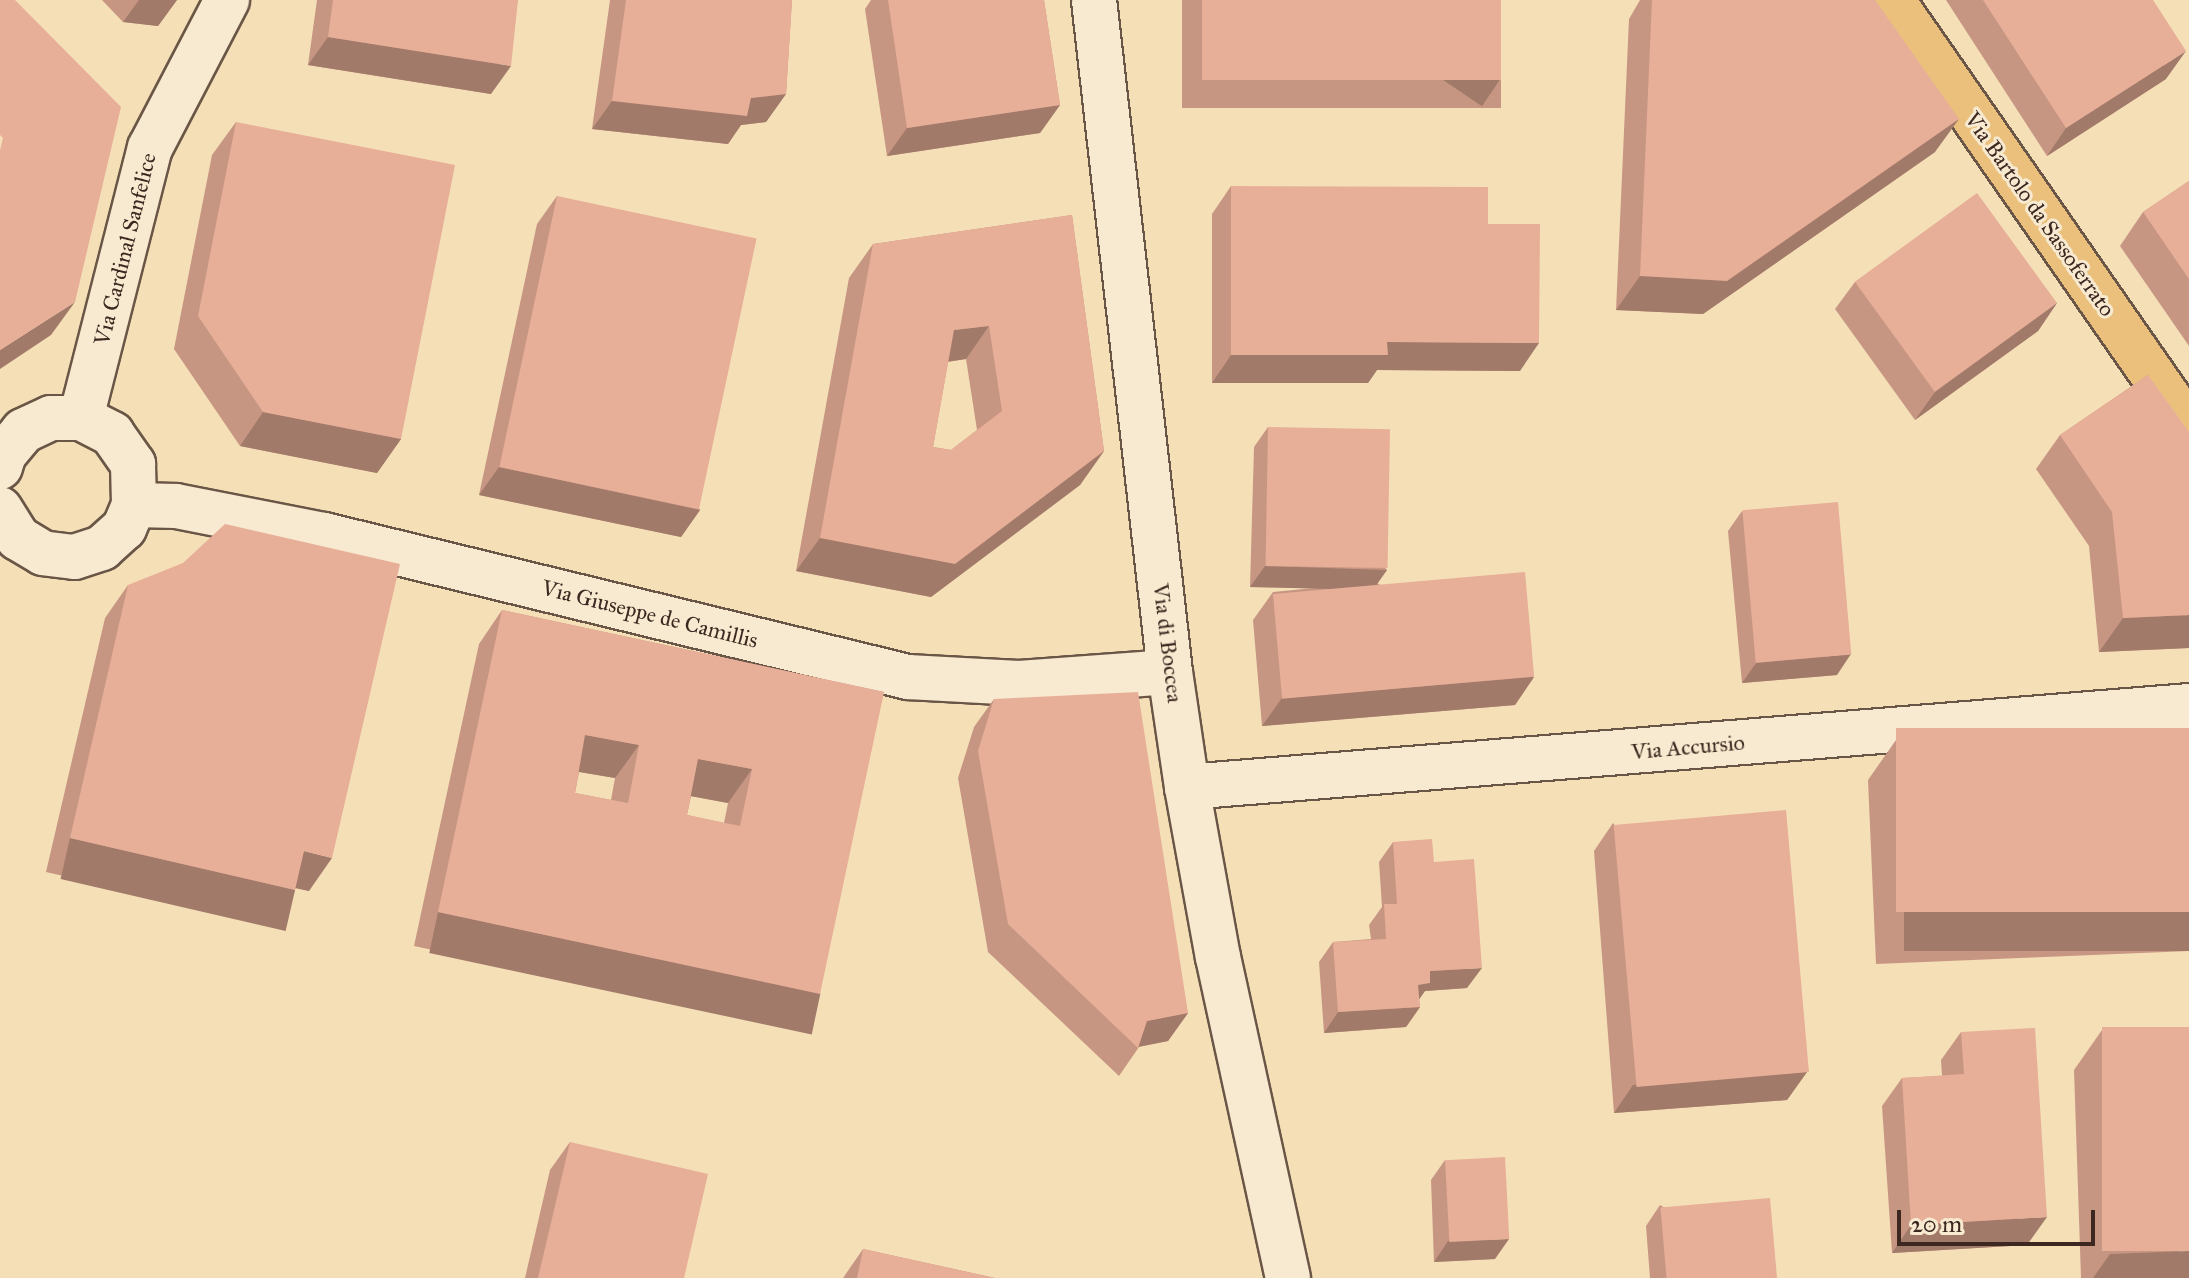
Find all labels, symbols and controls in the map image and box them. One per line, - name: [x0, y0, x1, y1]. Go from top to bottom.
- street label: Via Bartolo da Sassoferrato: [1959, 107, 2121, 321]
- street label: Via Cardinal Sanfelice: [88, 150, 162, 348]
- street label: Via Giuseppe de Camillis: [539, 574, 761, 654]
- street label: Via di Boccea: [1148, 582, 1188, 704]
- street label: Via Accursio: [1630, 729, 1746, 765]
- scale bar: [1901, 1194, 2099, 1244]
- text: 20 m: [1911, 1209, 1962, 1239]

